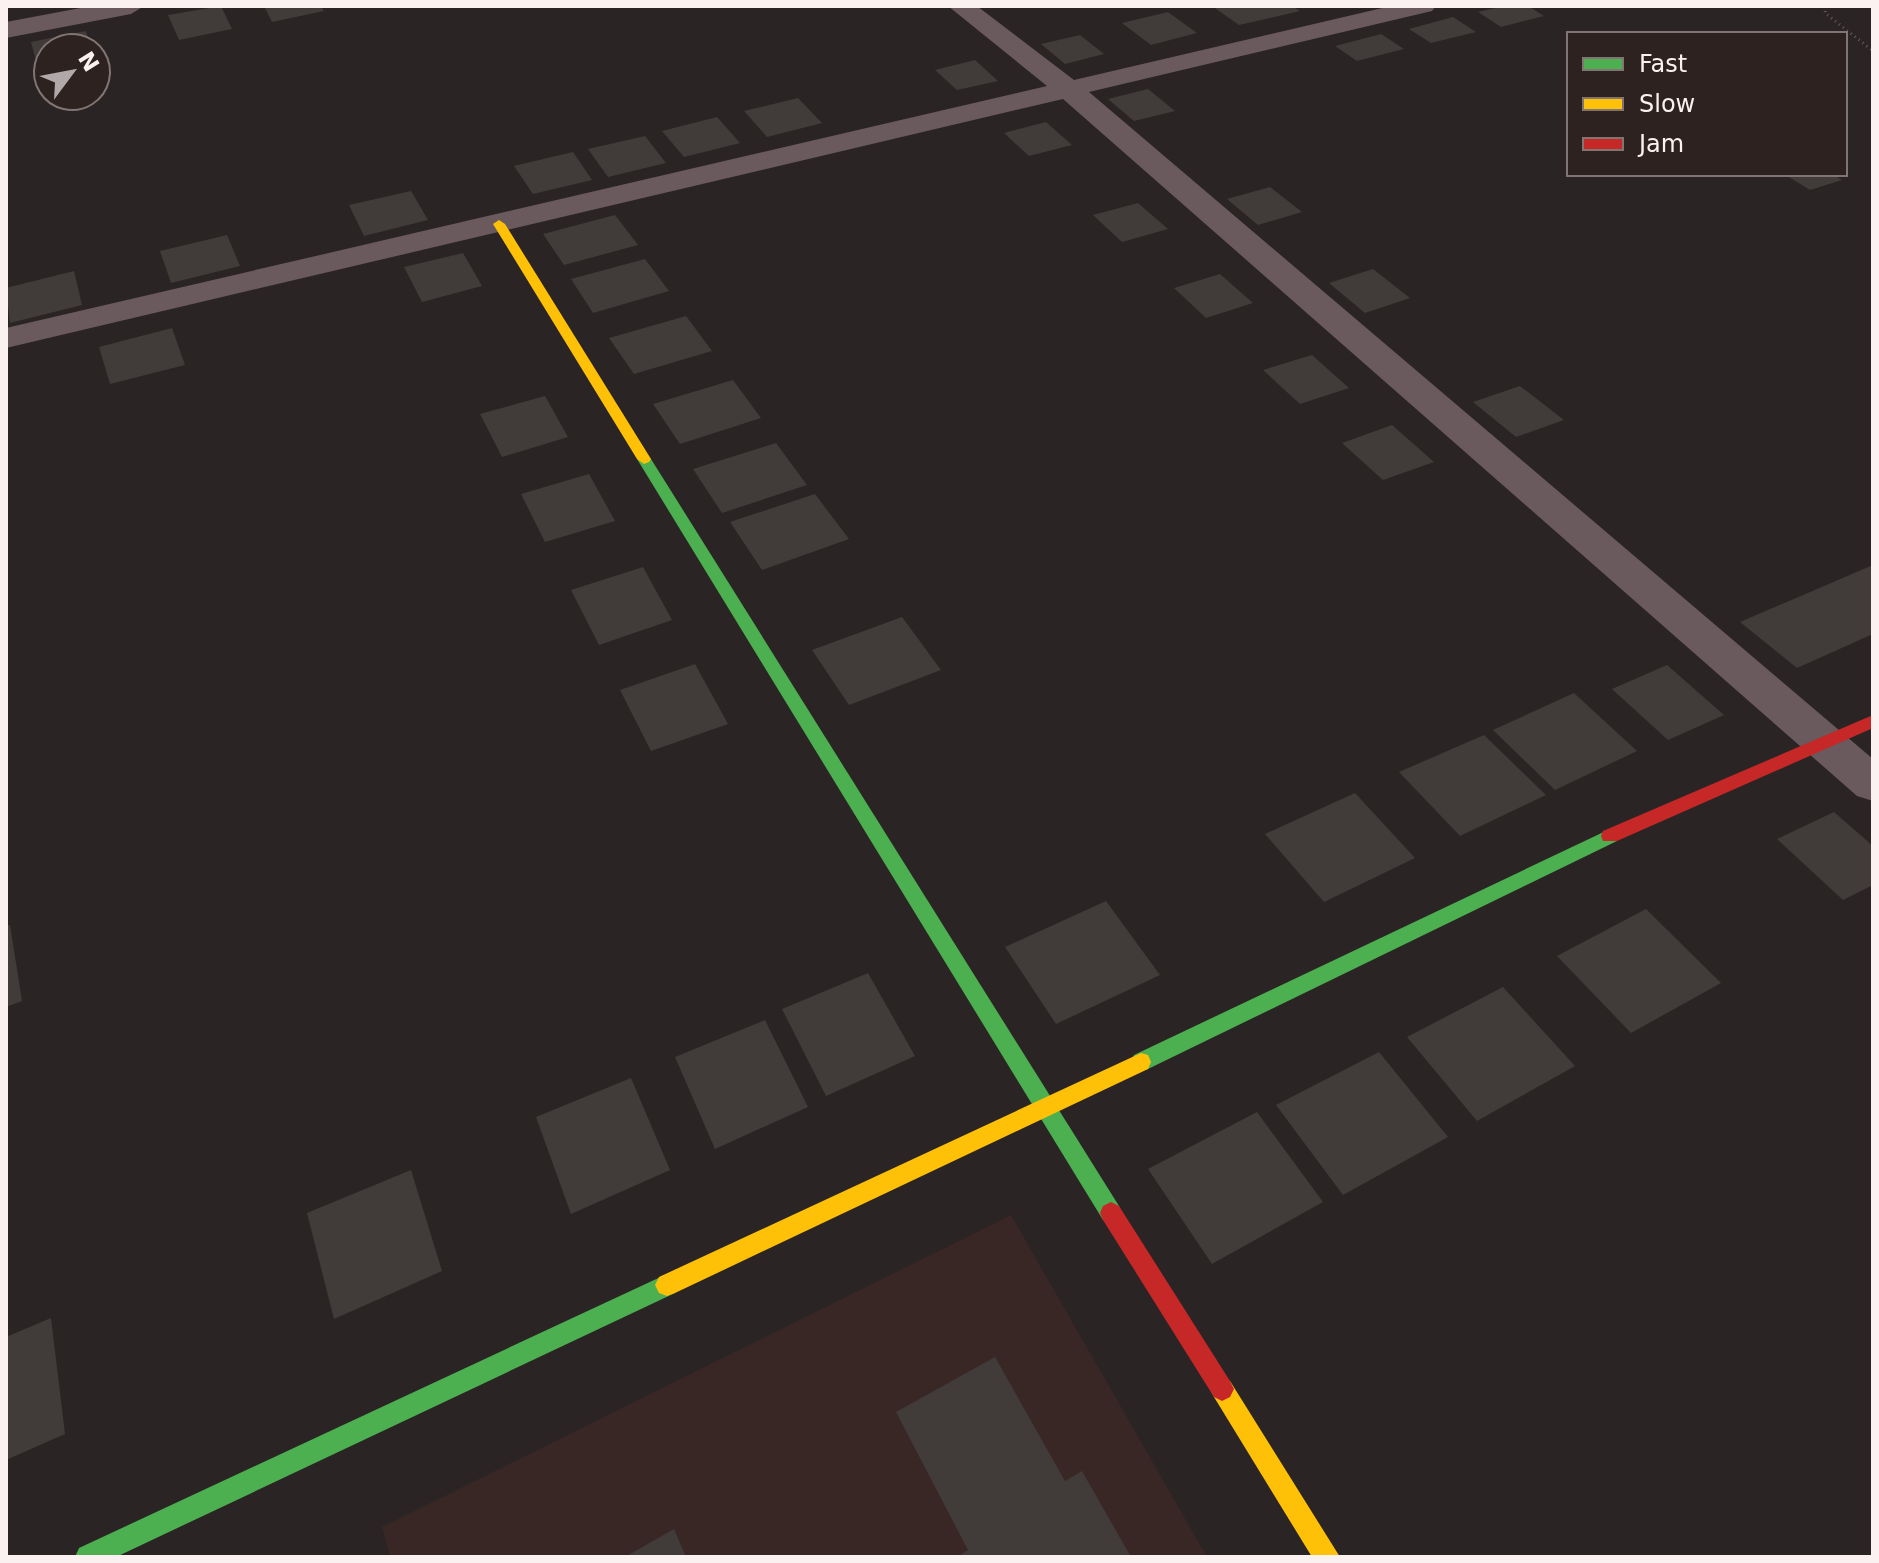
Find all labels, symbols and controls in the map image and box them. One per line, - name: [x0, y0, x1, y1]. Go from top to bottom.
- north arrow: [32, 32, 112, 112]
- legend: [1567, 32, 1847, 176]
- text: N: [73, 47, 104, 76]
- text: Fast: [1639, 50, 1687, 78]
- text: Slow: [1639, 90, 1695, 118]
- text: Jam: [1637, 130, 1684, 158]

